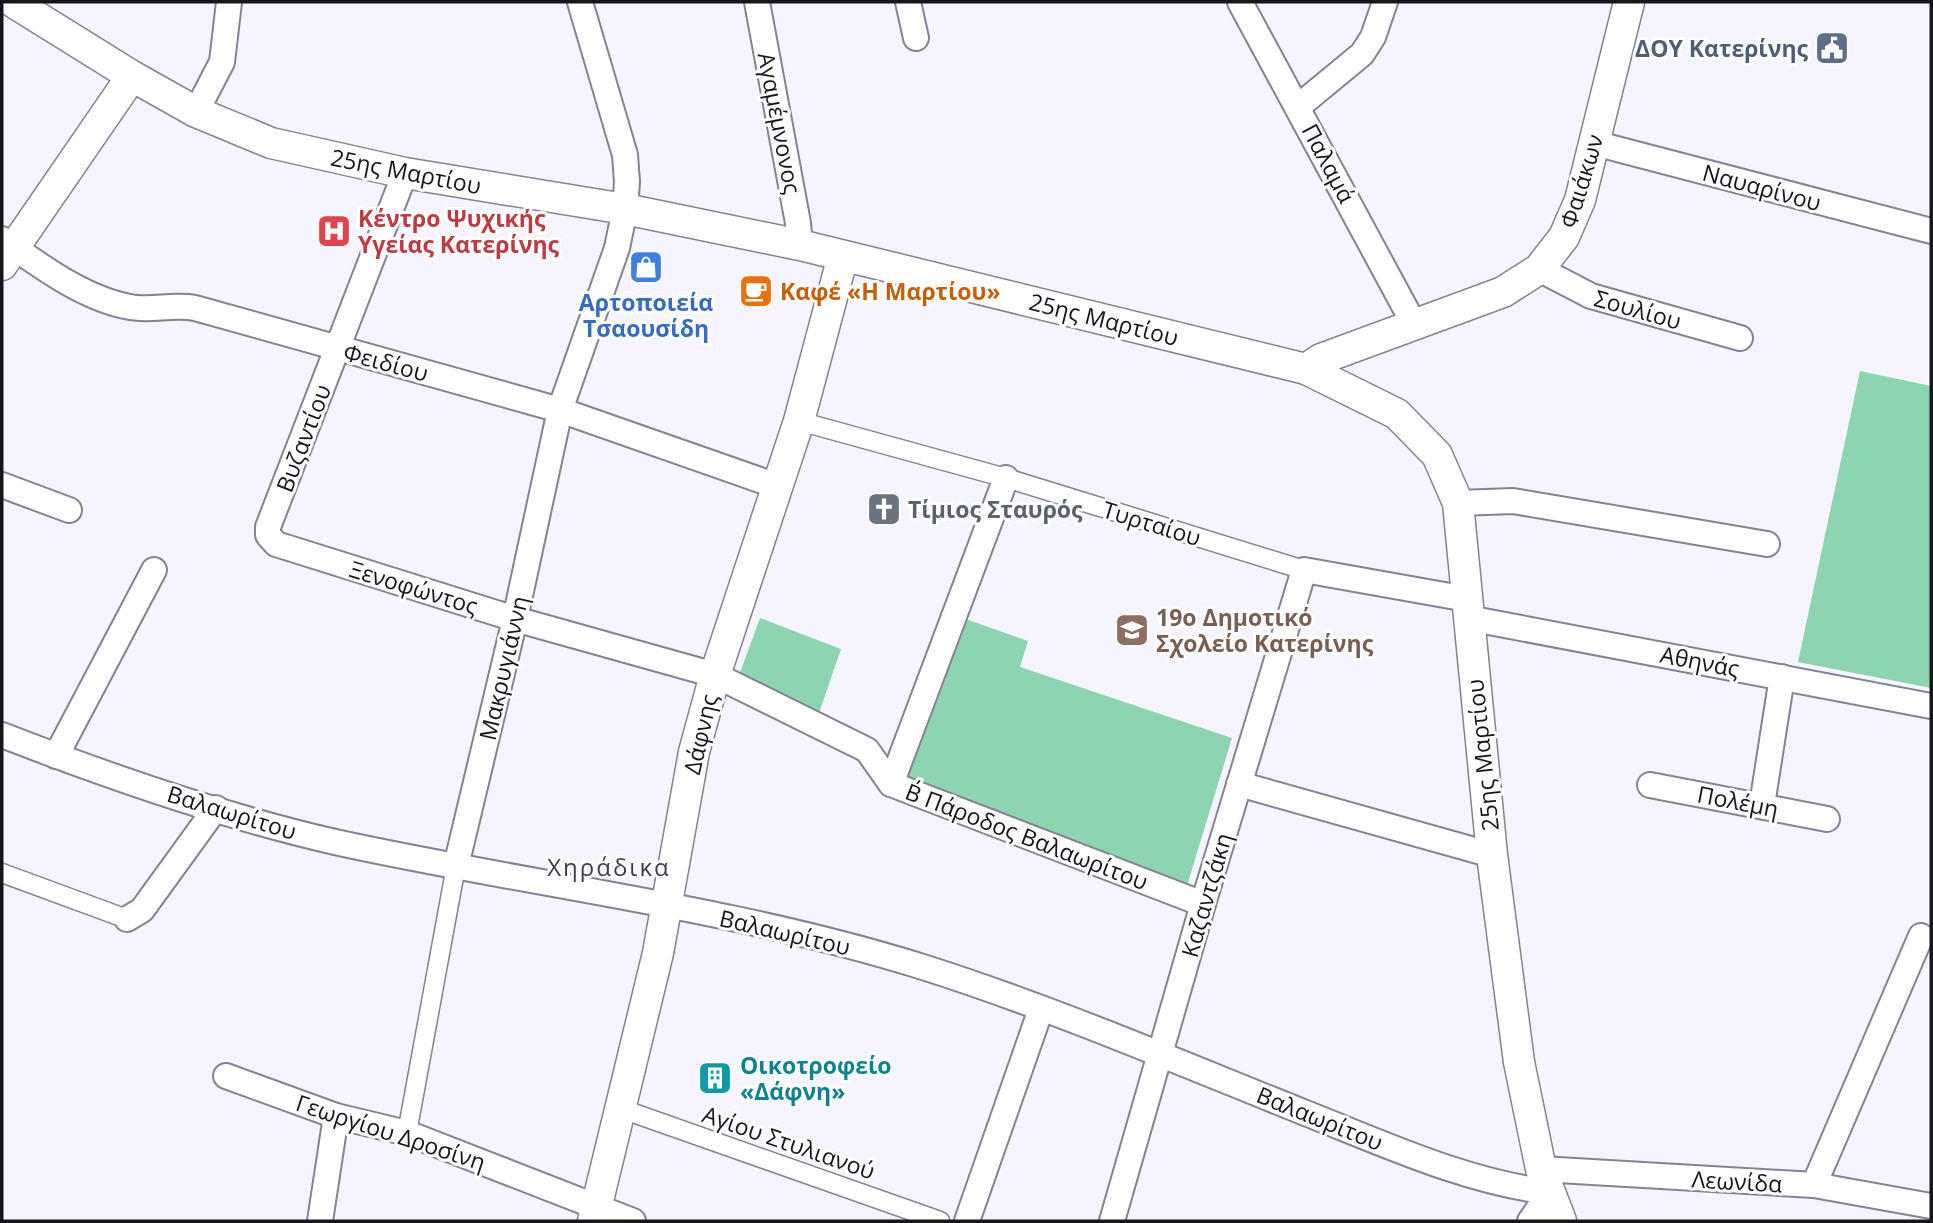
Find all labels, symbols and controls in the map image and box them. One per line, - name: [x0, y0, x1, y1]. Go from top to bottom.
- public building icon: ΔΟΥ Κατερίνης: [1813, 29, 1851, 67]
- place label: ΔΟΥ Κατερίνης: [1635, 32, 1809, 64]
- street label: Αγαμέμνονος: [751, 50, 809, 196]
- street label: Παλαμά: [1295, 118, 1363, 208]
- street label: Φαιάκων: [1552, 130, 1610, 232]
- street label: 25ης Μαρτίου: [328, 141, 484, 201]
- street label: Ναυαρίνου: [1699, 156, 1825, 218]
- place label: Κέντρο Ψυχικής Υγείας Κατερίνης: [358, 202, 560, 260]
- hospital icon: Κέντρο Ψυχικής Υγείας Κατερίνης: [315, 212, 353, 250]
- shop icon: Αρτοποιεία Τσαουσίδη: [627, 248, 665, 286]
- cafe icon: Καφέ «Η Μαρτίου»: [737, 272, 775, 310]
- place label: Καφέ «Η Μαρτίου»: [780, 275, 1001, 307]
- street label: Σουλίου: [1591, 281, 1685, 337]
- street label: 25ης Μαρτίου: [1026, 285, 1182, 353]
- place label: Αρτοποιεία Τσαουσίδη: [579, 286, 713, 344]
- street label: Φειδίου: [340, 335, 432, 389]
- street label: Βυζαντίου: [268, 380, 338, 496]
- church icon: Τίμιος Σταυρός: [865, 490, 903, 528]
- place label: Τίμιος Σταυρός: [908, 493, 1083, 525]
- street label: Τυρταίου: [1099, 493, 1205, 553]
- street label: Ξενοφώντος: [346, 552, 482, 622]
- street label: Μακρυγιάννη: [471, 593, 535, 743]
- place label: 19ο Δημοτικό Σχολείο Κατερίνης: [1156, 601, 1374, 659]
- school or university icon: 19ο Δημοτικό Σχολείο Κατερίνης: [1113, 611, 1151, 649]
- street label: Αθηνάς: [1658, 638, 1742, 684]
- street label: 25ης Μαρτίου: [1458, 677, 1506, 833]
- street label: Δάφνης: [675, 691, 725, 777]
- street label: Β΄ Πάροδος Βαλαωρίτου: [901, 775, 1153, 897]
- street label: Βαλαωρίτου: [164, 777, 300, 847]
- street label: Πολέμη: [1695, 777, 1781, 825]
- street label: Καζαντζάκη: [1173, 829, 1239, 961]
- district label: Χηράδικα: [547, 850, 671, 883]
- street label: Βαλαωρίτου: [716, 901, 854, 963]
- place label: Οικοτροφείο «Δάφνη»: [740, 1049, 892, 1107]
- building icon: Οικοτροφείο «Δάφνη»: [696, 1059, 734, 1097]
- street label: Βαλαωρίτου: [1252, 1078, 1388, 1158]
- street label: Γεωργίου Δροσίνη: [292, 1086, 490, 1178]
- street label: Αγίου Στυλιανού: [699, 1098, 879, 1186]
- street label: Λεωνίδα: [1691, 1163, 1783, 1199]

